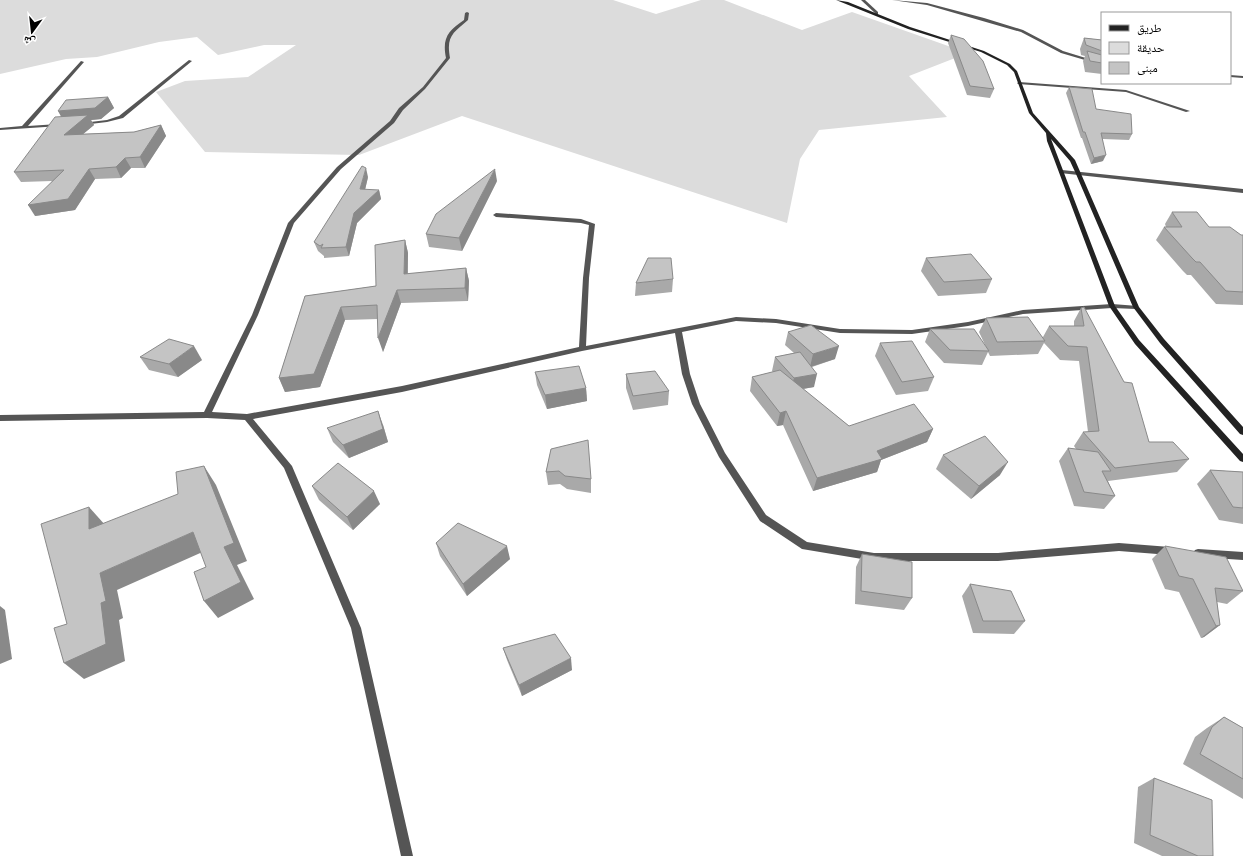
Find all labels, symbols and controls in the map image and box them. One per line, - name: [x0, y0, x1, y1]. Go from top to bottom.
- north arrow: [12, 12, 52, 52]
- legend: [1101, 12, 1231, 84]
- text: طريق: [1137, 21, 1162, 37]
- text: ش: [22, 32, 37, 49]
- text: حديقة: [1137, 41, 1165, 57]
- text: مبنى: [1137, 61, 1158, 77]

